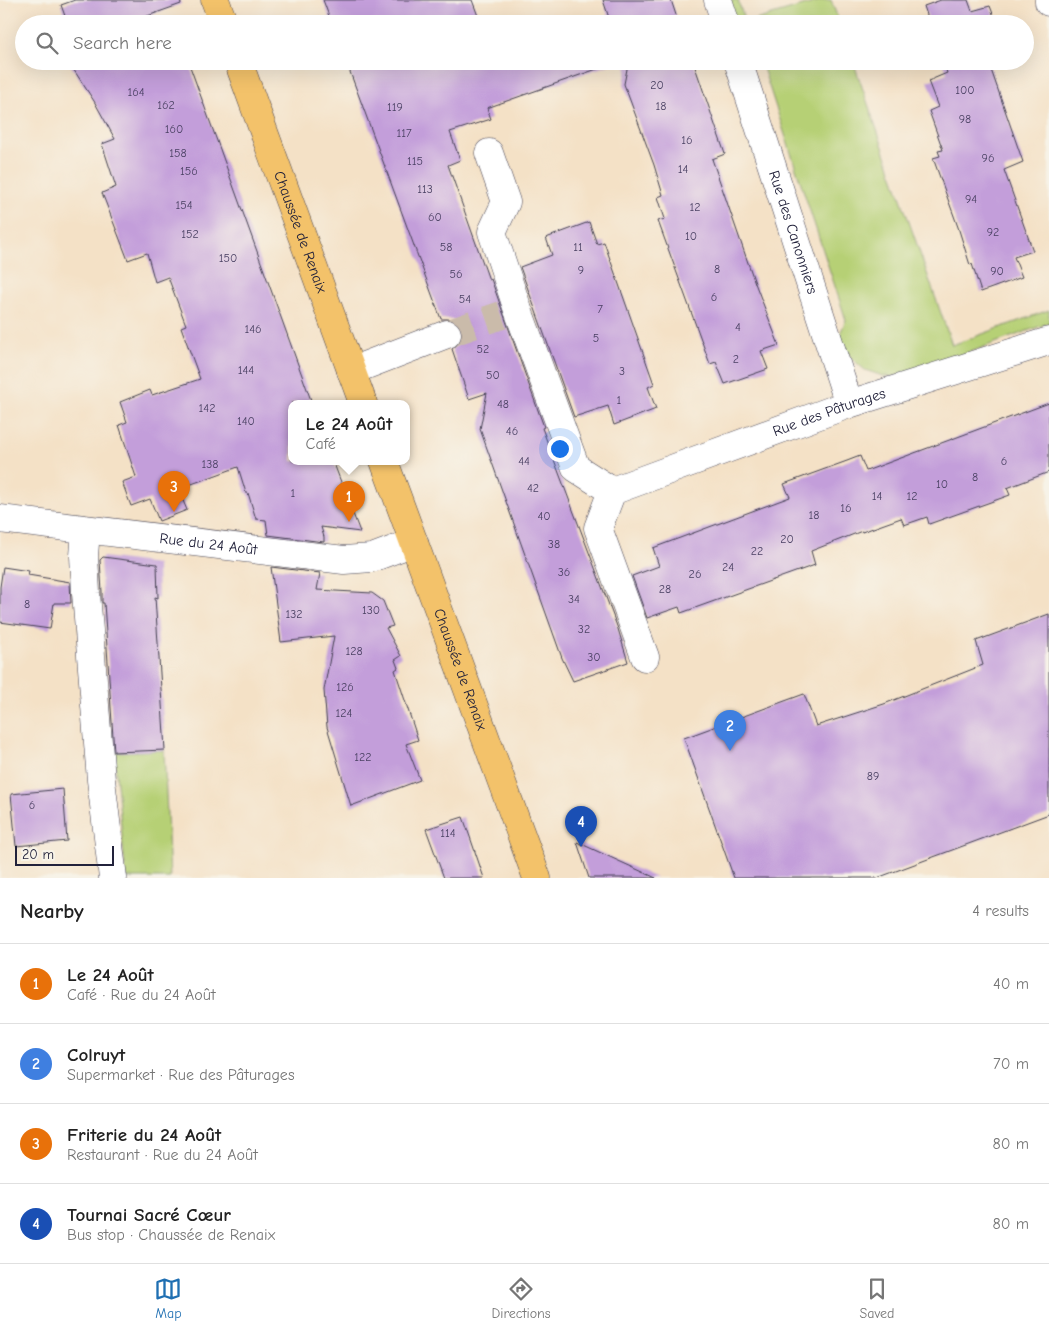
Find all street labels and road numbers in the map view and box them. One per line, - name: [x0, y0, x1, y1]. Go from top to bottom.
- street label: Chaussée de Renaix: [270, 168, 331, 296]
- street label: Rue des Canonniers: [765, 168, 822, 296]
- street label: Rue des Pâturages: [770, 384, 888, 440]
- street label: Rue du 24 Août: [159, 529, 259, 559]
- street label: Chaussée de Renaix: [430, 606, 491, 734]

